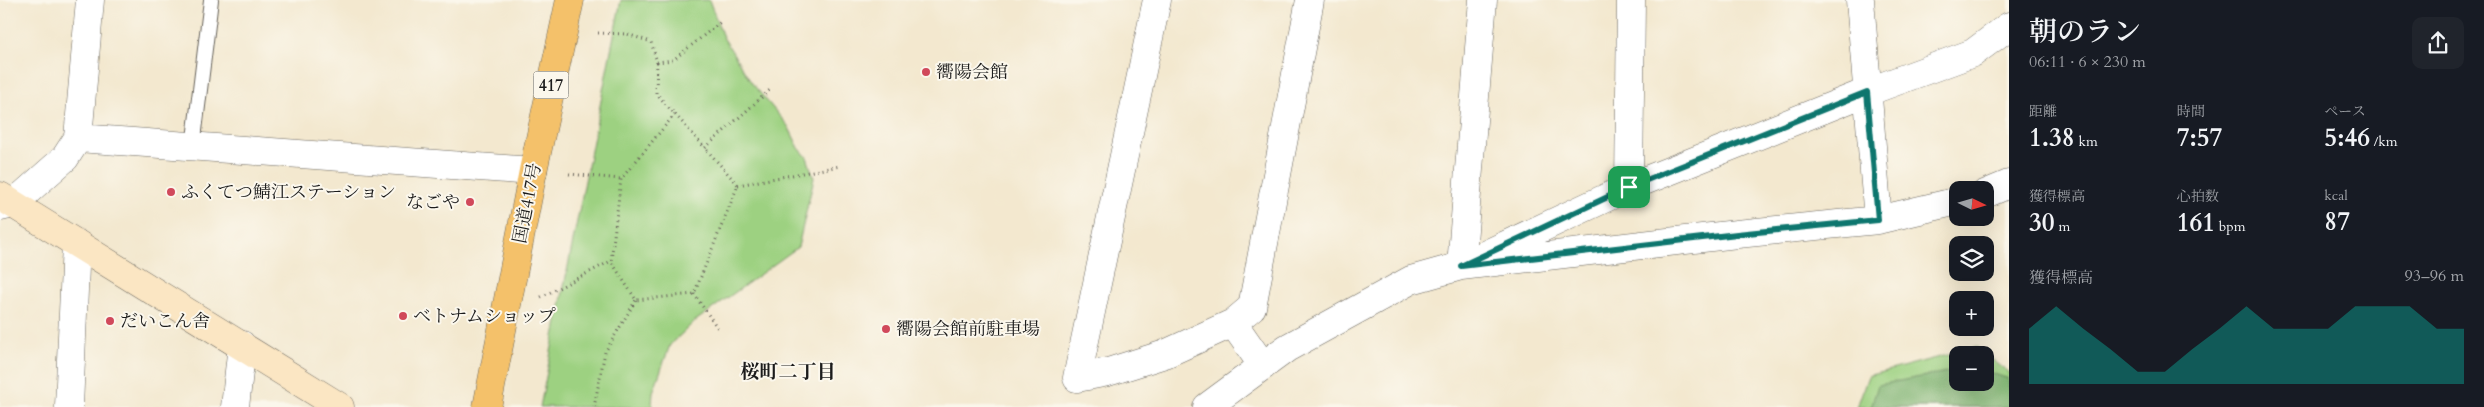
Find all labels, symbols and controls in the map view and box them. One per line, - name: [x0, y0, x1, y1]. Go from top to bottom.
- text: 朝のラン: [2029, 13, 2141, 51]
- button: share: [2412, 17, 2464, 69]
- text: 06:11 · 6 × 230 m: [2029, 51, 2146, 73]
- place label: 嚮陽会館: [936, 60, 1008, 85]
- marker: 嚮陽会館: [920, 66, 932, 78]
- road number: 417: [534, 72, 568, 98]
- text: 距離: [2029, 102, 2057, 121]
- text: 時間: [2177, 102, 2205, 121]
- text: ペース: [2324, 102, 2366, 121]
- text: 1.38: [2029, 121, 2075, 155]
- text: 7:57: [2177, 121, 2222, 155]
- text: 5:46: [2324, 121, 2370, 155]
- text: km: [2075, 132, 2098, 151]
- text: /km: [2370, 132, 2398, 151]
- street label: 国道417号: [507, 161, 548, 246]
- pin: [1608, 166, 1650, 208]
- icon: arrive: [1615, 173, 1643, 201]
- place label: ふくてつ鯖江ステーション: [181, 180, 396, 205]
- north arrow: [1949, 181, 1994, 226]
- map controls: [1949, 181, 1994, 391]
- marker: ふくてつ鯖江ステーション: [165, 186, 177, 198]
- text: kcal: [2324, 186, 2348, 205]
- text: 獲得標高: [2029, 187, 2085, 206]
- text: 心拍数: [2177, 187, 2219, 206]
- place label: なごや: [406, 190, 460, 215]
- marker: なごや: [464, 196, 476, 208]
- text: 87: [2324, 205, 2350, 239]
- text: 30: [2029, 206, 2055, 240]
- text: 161: [2177, 206, 2215, 240]
- text: m: [2055, 217, 2070, 236]
- text: bpm: [2215, 217, 2246, 236]
- button: layers: [1949, 236, 1994, 281]
- text: 93–96 m: [2405, 265, 2464, 287]
- text: 獲得標高: [2029, 267, 2093, 289]
- button: +: [1949, 291, 1994, 336]
- place label: ベトナムショップ: [413, 304, 556, 329]
- place label: だいこん舎: [120, 309, 210, 334]
- marker: ベトナムショップ: [397, 310, 409, 322]
- marker: だいこん舎: [104, 315, 116, 327]
- place label: 嚮陽会館前駐車場: [896, 317, 1040, 342]
- marker: 嚮陽会館前駐車場: [880, 323, 892, 335]
- button: −: [1949, 346, 1994, 391]
- district label: 桜町二丁目: [740, 359, 836, 385]

